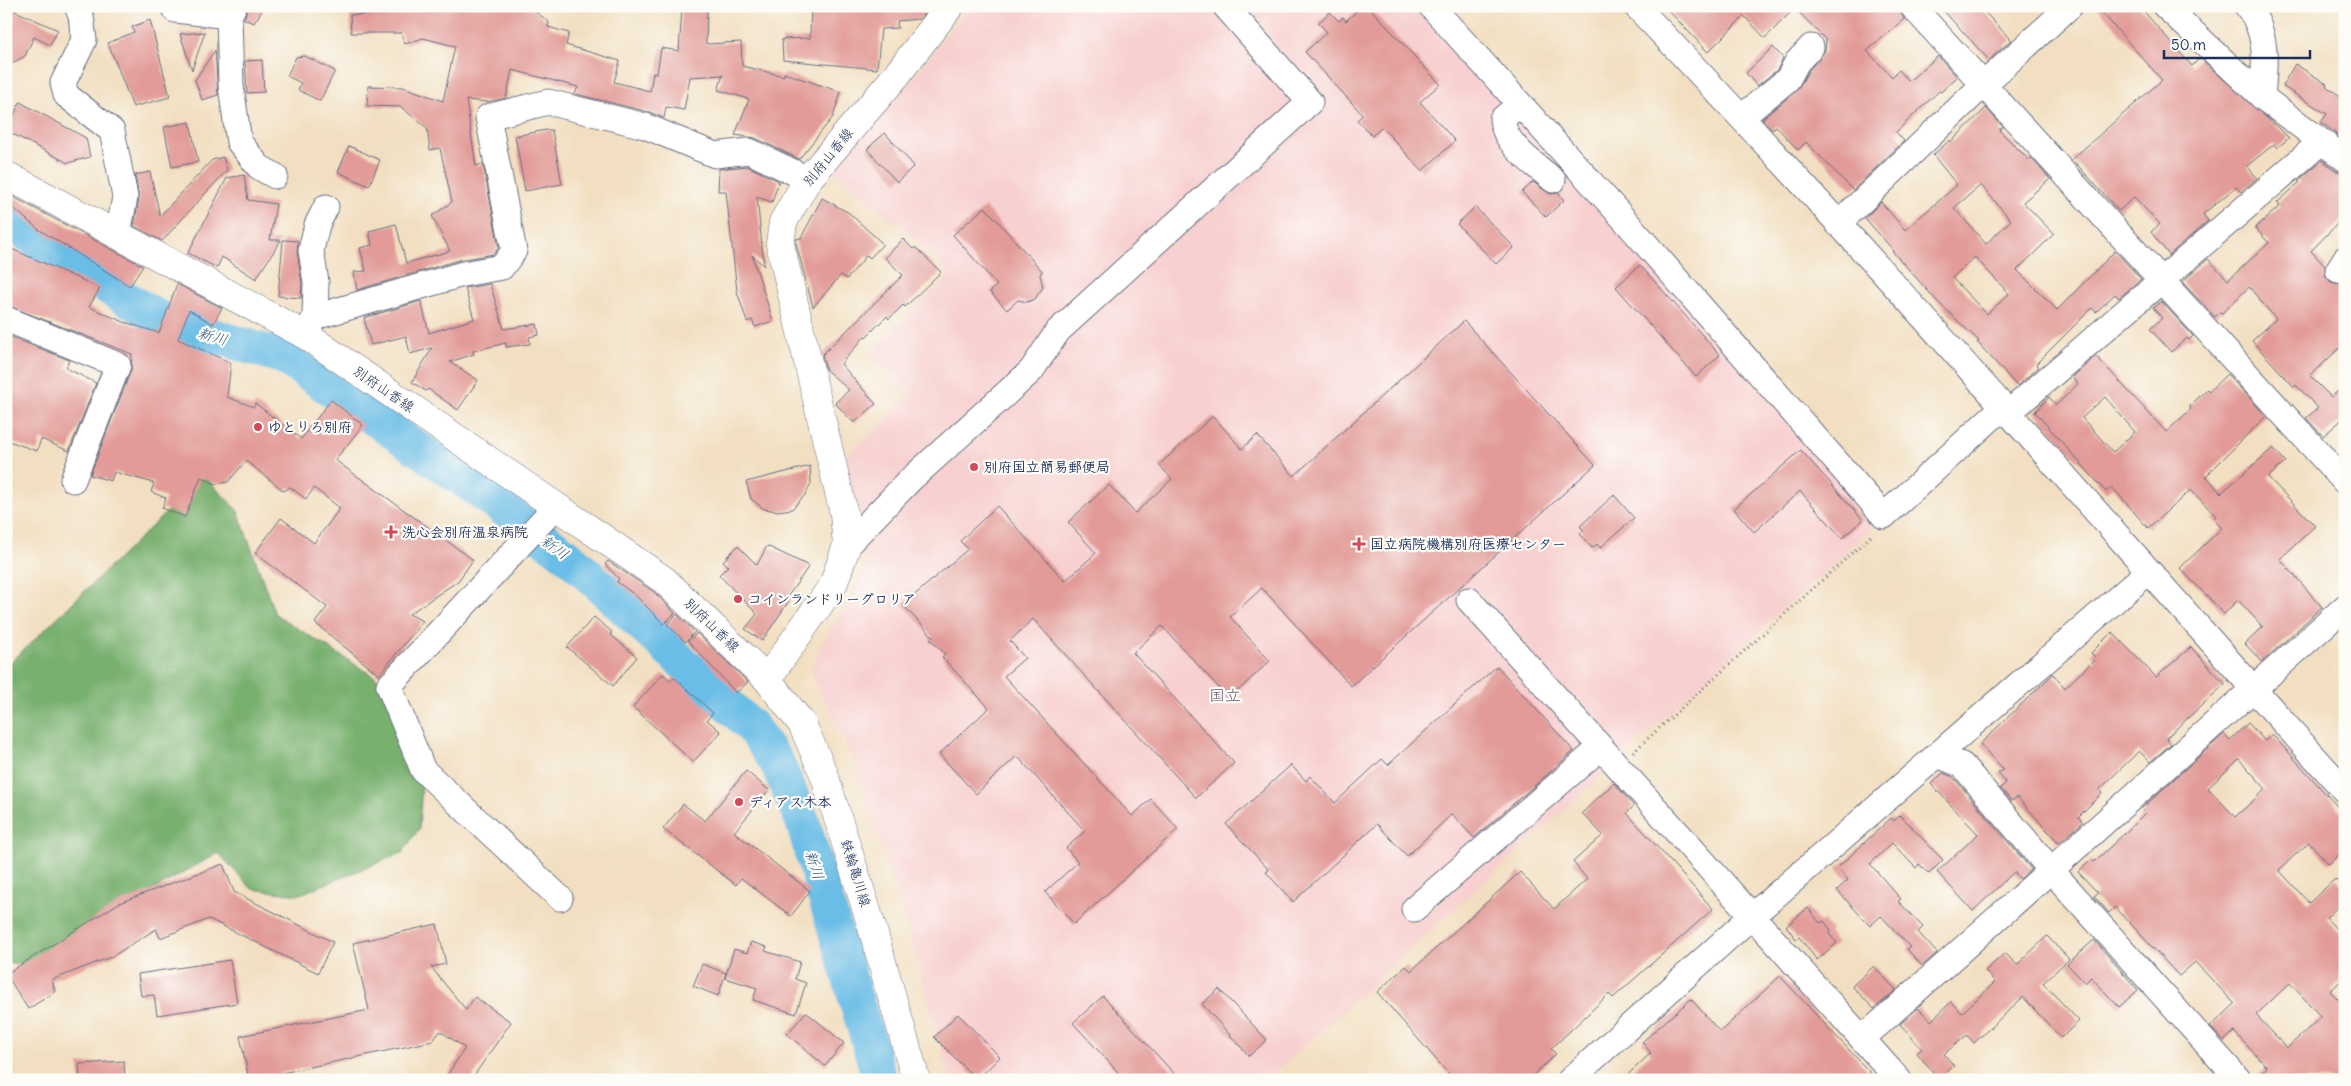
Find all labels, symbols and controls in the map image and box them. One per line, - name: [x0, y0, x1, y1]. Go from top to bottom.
- scale bar: [2164, 28, 2310, 60]
- text: 50 m: [2171, 35, 2206, 54]
- street label: 別府山香線: [799, 124, 857, 190]
- water label: 新川: [196, 323, 230, 349]
- street label: 別府山香線: [350, 362, 418, 416]
- place label: ゆとりろ別府: [268, 418, 352, 436]
- marker: ゆとりろ別府: [252, 421, 264, 433]
- place label: 別府国立簡易郵便局: [984, 458, 1110, 476]
- marker: 別府国立簡易郵便局: [968, 461, 980, 473]
- place label: 洗心会別府温泉病院: [402, 523, 528, 541]
- marker: 洗心会別府温泉病院: [384, 525, 398, 539]
- water label: 新川: [537, 530, 573, 564]
- place label: 国立病院機構別府医療センター: [1370, 535, 1566, 553]
- marker: 国立病院機構別府医療センター: [1352, 537, 1366, 551]
- place label: コインランドリーグロリア: [748, 590, 916, 608]
- marker: コインランドリーグロリア: [732, 593, 744, 605]
- street label: 別府山香線: [681, 594, 743, 656]
- district label: 国立: [1209, 685, 1241, 705]
- place label: ディアス木本: [749, 793, 831, 811]
- marker: ディアス木本: [733, 796, 745, 808]
- street label: 鉄輪亀川線: [837, 837, 875, 909]
- water label: 新川: [802, 848, 828, 882]

